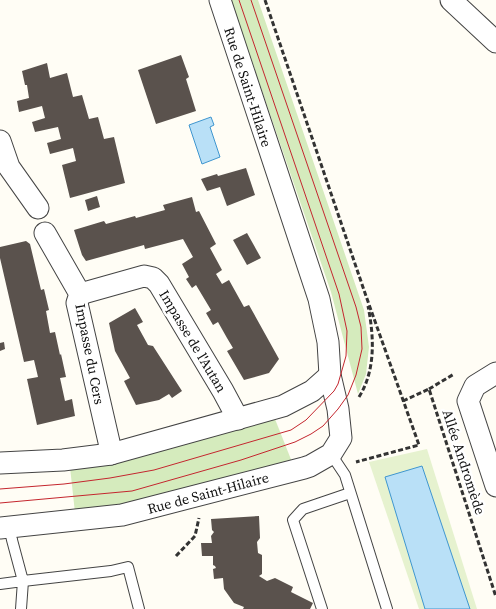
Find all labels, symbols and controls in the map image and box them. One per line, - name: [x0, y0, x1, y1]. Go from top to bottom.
- street label: Rue de Saint-Hilaire: [219, 24, 277, 150]
- street label: Impasse de l'Autan: [154, 286, 232, 396]
- street label: Impasse du Cers: [70, 302, 110, 406]
- street label: Allée Andromède: [438, 407, 490, 517]
- street label: Rue de Saint-Hilaire: [145, 467, 271, 519]

